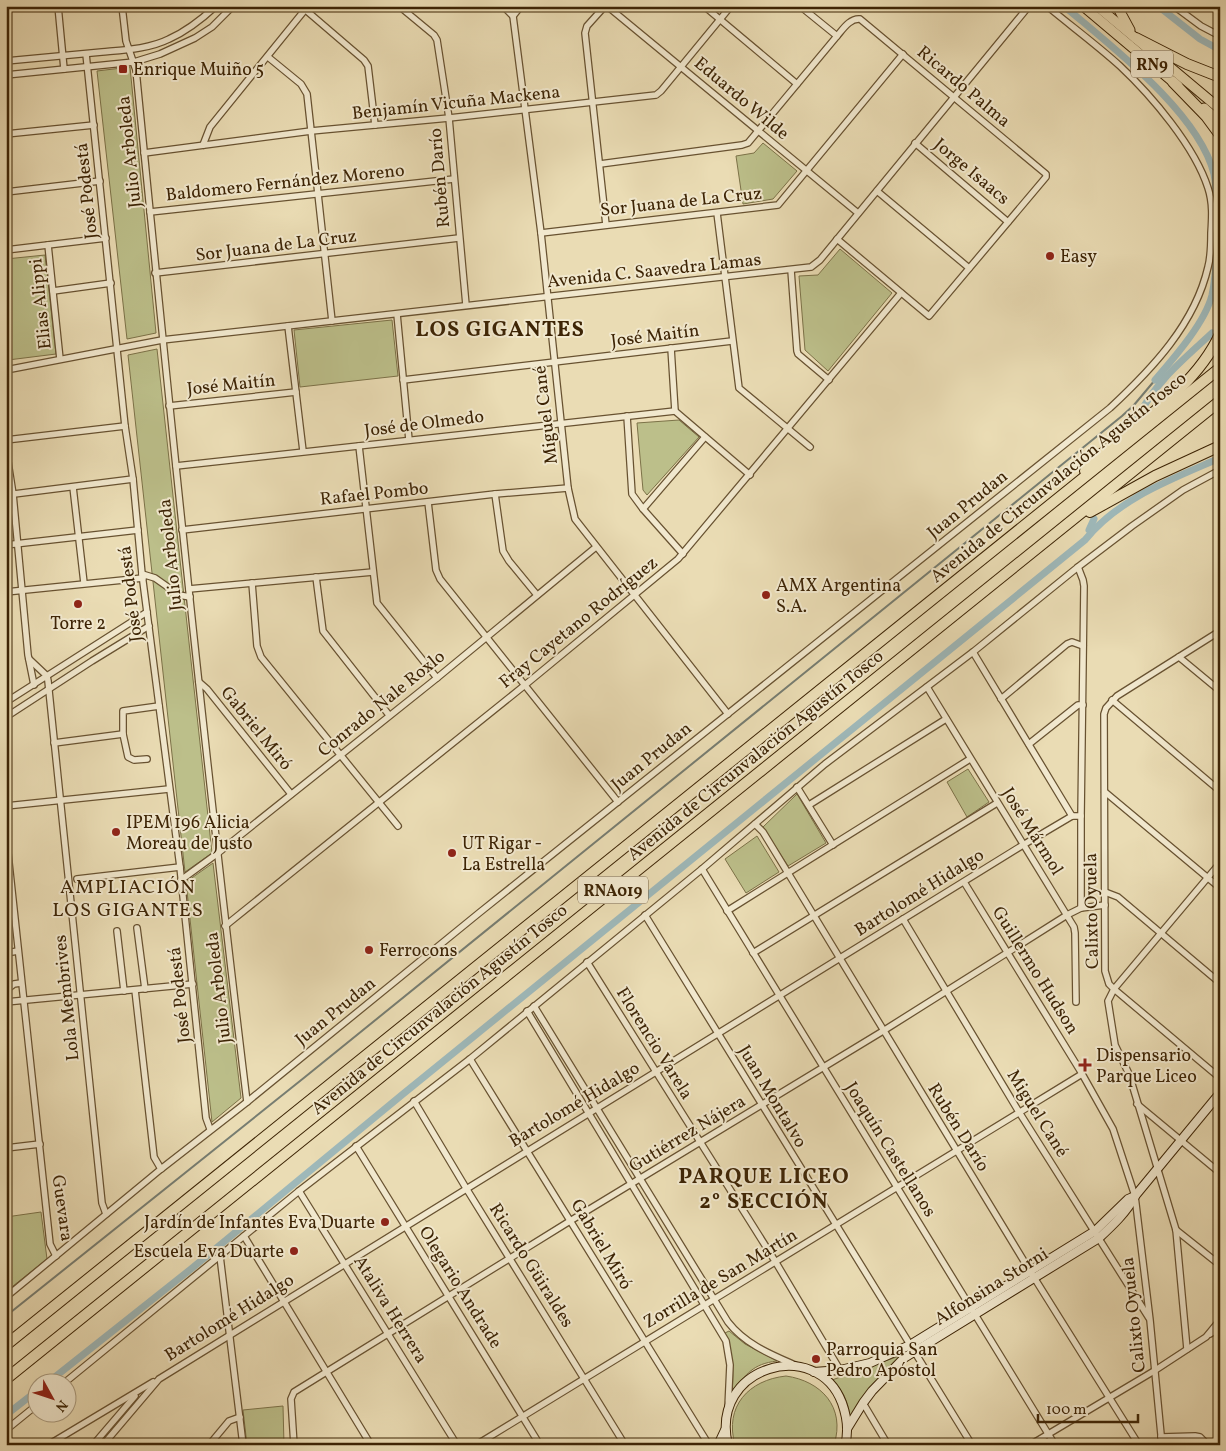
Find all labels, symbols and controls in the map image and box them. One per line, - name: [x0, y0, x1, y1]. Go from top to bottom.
- street label: Ricardo Palma: [911, 41, 1015, 134]
- road number: RN9: [1131, 51, 1173, 78]
- street label: Eduardo Wilde: [688, 52, 794, 146]
- place label: Enrique Muiño 5: [133, 58, 264, 83]
- marker: Enrique Muiño 5: [117, 63, 129, 75]
- street label: Benjamín Vicuña Mackena: [351, 80, 562, 127]
- street label: Julio Arboleda: [112, 95, 149, 209]
- street label: Rubén Darío: [424, 127, 457, 229]
- street label: Jorge Isaacs: [928, 133, 1014, 211]
- street label: José Podestá: [70, 141, 105, 240]
- street label: Baldomero Fernández Moreno: [165, 159, 406, 208]
- street label: Sor Juana de La Cruz: [599, 182, 763, 223]
- street label: Sor Juana de La Cruz: [194, 224, 358, 269]
- place label: Easy: [1060, 245, 1097, 270]
- street label: Avenida C. Saavedra Lamas: [546, 248, 762, 295]
- marker: Easy: [1044, 250, 1056, 262]
- street label: Elias Alippi: [24, 257, 59, 351]
- district label: LOS GIGANTES: [415, 315, 585, 346]
- street label: José Maitín: [610, 319, 701, 354]
- street label: Miguel Cané: [528, 364, 565, 465]
- street label: Avenida de Circunvalación Agustín Tosco: [925, 367, 1192, 590]
- street label: José Maitín: [186, 368, 277, 403]
- street label: José de Olmedo: [363, 405, 485, 444]
- street label: Juan Prudan: [922, 465, 1014, 546]
- street label: Rafael Pombo: [319, 476, 430, 513]
- street label: Julio Arboleda: [153, 498, 190, 612]
- street label: José Podestá: [113, 544, 150, 643]
- street label: Fray Cayetano Rodríguez: [494, 551, 663, 695]
- place label: AMX Argentina S.A.: [776, 574, 901, 620]
- marker: AMX Argentina S.A.: [760, 589, 772, 601]
- marker: Torre 2: [72, 598, 84, 610]
- place label: Torre 2: [50, 612, 106, 637]
- street label: Conrado Nale Roxlo: [313, 645, 451, 763]
- street label: Avenida de Circunvalación Agustín Tosco: [622, 645, 889, 868]
- street label: Gabriel Miró: [214, 682, 298, 776]
- street label: Juan Prudan: [606, 717, 698, 798]
- street label: José Mármol: [995, 783, 1069, 881]
- place label: IPEM 196 Alicia Moreau de Justo: [126, 811, 253, 857]
- marker: IPEM 196 Alicia Moreau de Justo: [110, 826, 122, 838]
- place label: UT Rigar - La Estrella: [462, 832, 545, 878]
- street label: Bartolomé Hidalgo: [850, 843, 989, 943]
- marker: UT Rigar - La Estrella: [446, 847, 458, 859]
- street label: Calixto Oyuela: [1079, 853, 1106, 969]
- district label: AMPLIACIÓN LOS GIGANTES: [52, 874, 204, 925]
- road number: RNA019: [578, 876, 648, 904]
- street label: Avenida de Circunvalación Agustín Tosco: [306, 899, 573, 1122]
- street label: Guillermo Hudson: [985, 902, 1084, 1040]
- street label: Julio Arboleda: [200, 930, 239, 1045]
- street label: Lola Membrives: [48, 934, 87, 1062]
- place label: Ferrocons: [379, 939, 457, 964]
- marker: Ferrocons: [363, 944, 375, 956]
- street label: José Podestá: [163, 945, 198, 1044]
- street label: Juan Prudan: [290, 972, 382, 1053]
- street label: Florencio Varela: [609, 983, 698, 1105]
- street label: Juan Montalvo: [731, 1041, 812, 1153]
- place label: Dispensario Parque Liceo: [1096, 1044, 1197, 1090]
- street label: Bartolomé Hidalgo: [505, 1056, 645, 1154]
- marker: Dispensario Parque Liceo: [1078, 1058, 1092, 1072]
- street label: Miguel Cané: [1000, 1065, 1074, 1162]
- street label: Joaquín Castellanos: [838, 1077, 941, 1222]
- street label: Rubén Darío: [921, 1079, 995, 1177]
- street label: Gutiérrez Nájera: [625, 1089, 751, 1179]
- district label: PARQUE LICEO 2° SECCIÓN: [678, 1162, 850, 1218]
- street label: Guevara: [44, 1173, 79, 1243]
- street label: Gabriel Miró: [564, 1195, 638, 1295]
- street label: Ricardo Güiraldes: [482, 1199, 579, 1333]
- place label: Jardín de Infantes Eva Duarte: [144, 1211, 375, 1236]
- marker: Jardín de Infantes Eva Duarte: [379, 1216, 391, 1228]
- street label: Olegario Andrade: [412, 1222, 507, 1354]
- street label: Zorrilla de San Martín: [639, 1223, 803, 1335]
- place label: Escuela Eva Duarte: [133, 1240, 284, 1265]
- street label: Alfonsina Storni: [930, 1242, 1054, 1332]
- marker: Escuela Eva Duarte: [288, 1245, 300, 1257]
- street label: Ataliva Herrera: [347, 1251, 433, 1368]
- street label: Calixto Oyuela: [1116, 1256, 1153, 1374]
- street label: Bartolomé Hidalgo: [160, 1268, 299, 1368]
- place label: Parroquia San Pedro Apóstol: [826, 1338, 938, 1384]
- marker: Parroquia San Pedro Apóstol: [810, 1353, 822, 1365]
- north arrow: [28, 1374, 78, 1424]
- scale bar: [1038, 1391, 1138, 1423]
- text: N: [50, 1395, 71, 1415]
- text: 100 m: [1046, 1400, 1086, 1421]

